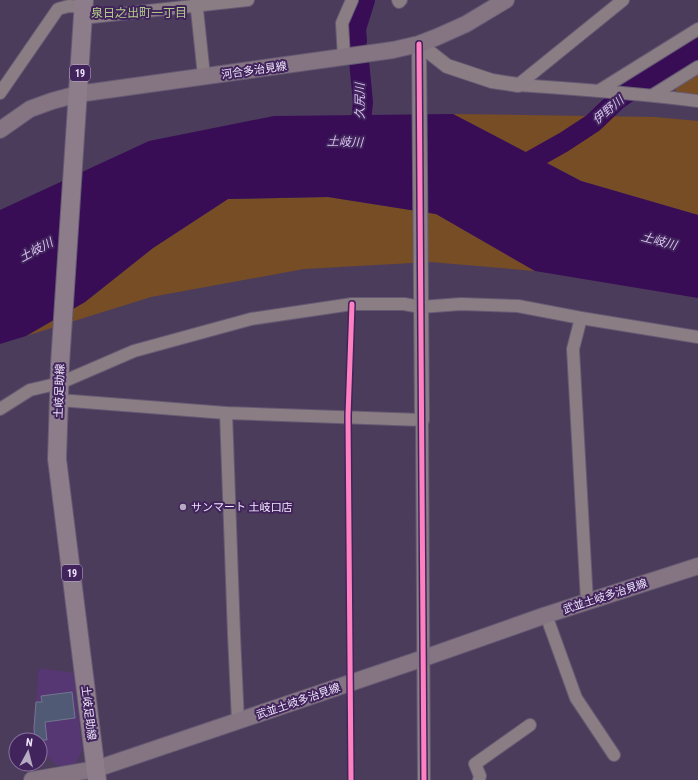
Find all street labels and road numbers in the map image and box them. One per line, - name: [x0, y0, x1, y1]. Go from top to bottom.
- street label: 河合多治見線: [220, 59, 288, 82]
- road number: 19: [70, 65, 90, 81]
- street label: 土岐足助線: [52, 363, 67, 419]
- road number: 19: [62, 565, 82, 581]
- street label: 武並土岐多治見線: [561, 577, 649, 616]
- street label: 武並土岐多治見線: [254, 681, 342, 722]
- street label: 土岐足助線: [79, 685, 98, 741]

